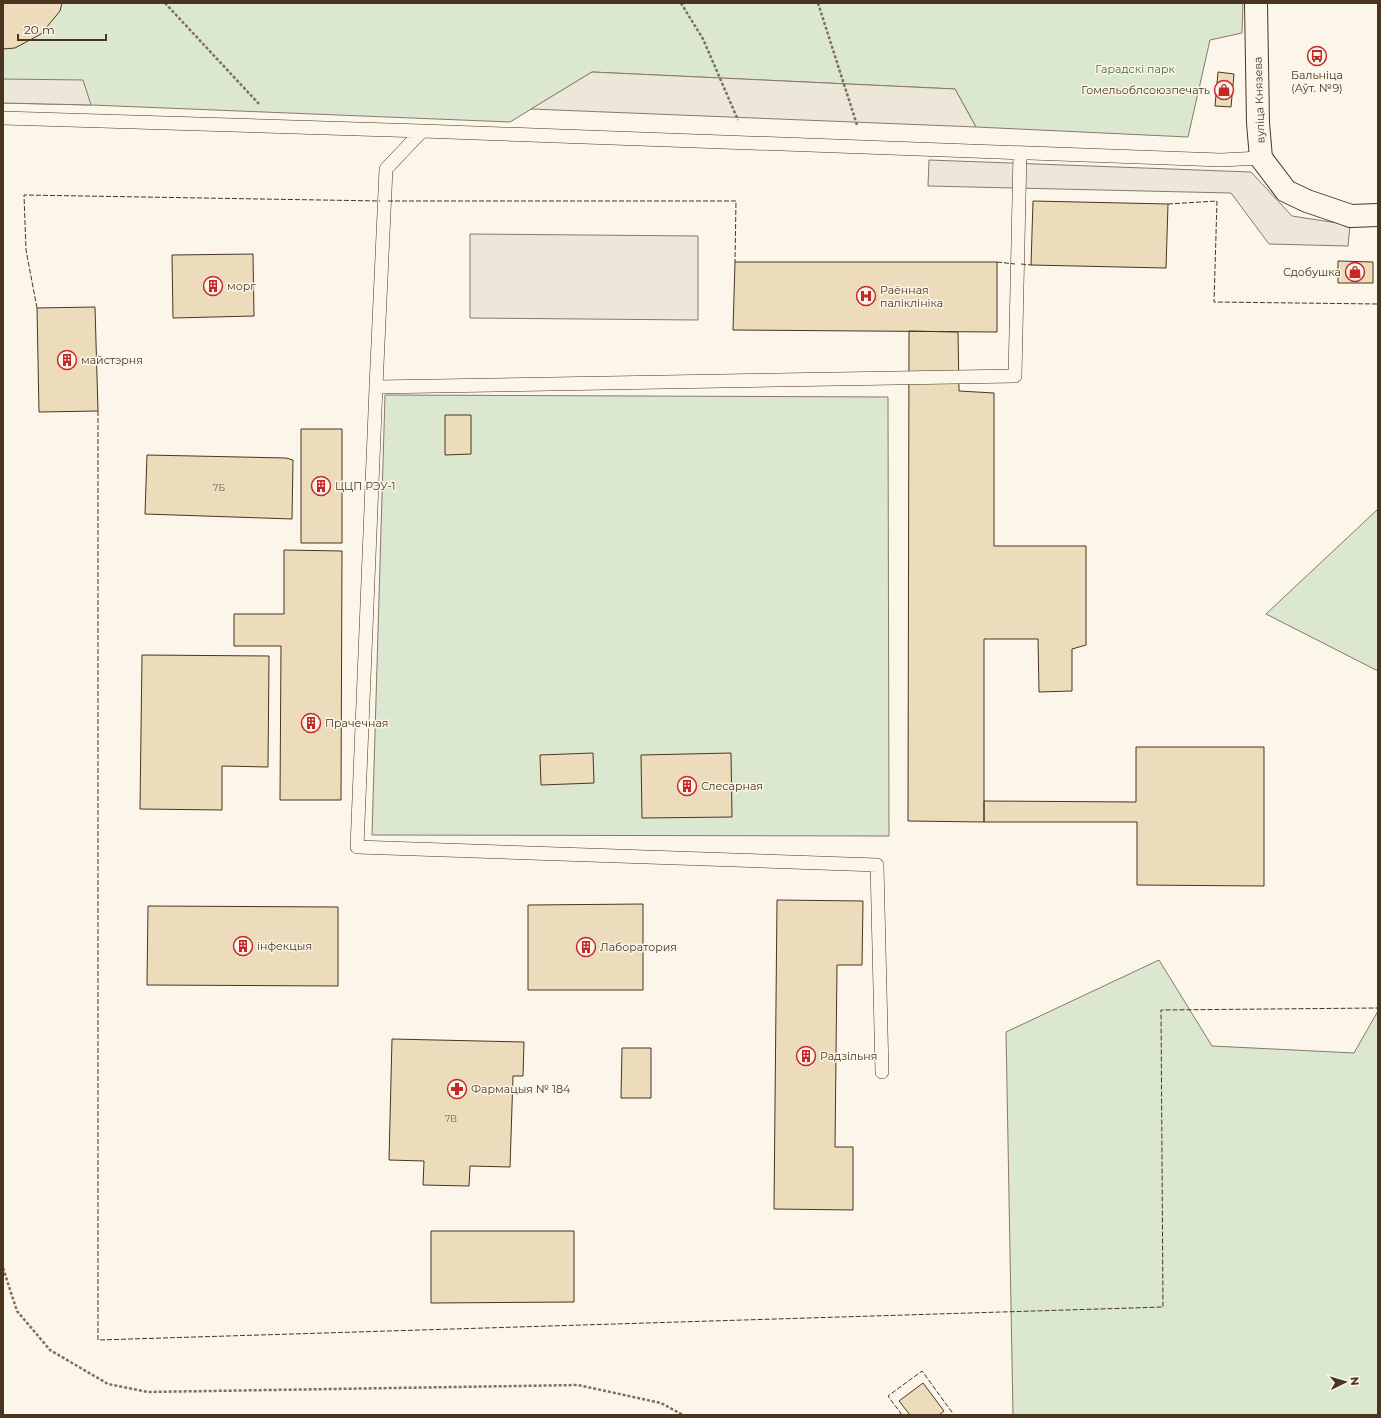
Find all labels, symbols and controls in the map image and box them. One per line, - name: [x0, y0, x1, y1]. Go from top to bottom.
- scale bar: [18, 16, 106, 42]
- text: 20 m: [24, 22, 55, 37]
- bus stop icon: Бальніца (Аўт. №9): [1306, 45, 1328, 67]
- street label: вуліца Князева: [1250, 56, 1268, 144]
- park label: Гарадскі парк: [1095, 62, 1175, 76]
- place label: Бальніца (Аўт. №9): [1291, 68, 1343, 95]
- shop icon: Гомельоблсоюзпечать: [1213, 79, 1235, 101]
- place label: Гомельоблсоюзпечать: [1081, 83, 1210, 97]
- shop icon: Сдобушка: [1344, 261, 1366, 283]
- place label: Сдобушка: [1283, 265, 1341, 279]
- building icon: морг: [202, 275, 224, 297]
- place label: морг: [227, 279, 256, 293]
- place label: Раённая паліклініка: [880, 283, 943, 310]
- hospital icon: Раённая паліклініка: [855, 285, 877, 307]
- building icon: майстэрня: [56, 349, 78, 371]
- place label: майстэрня: [81, 353, 143, 367]
- building icon: ЦЦП РЭУ-1: [310, 475, 332, 497]
- place label: ЦЦП РЭУ-1: [335, 479, 395, 493]
- house number: 7Б: [213, 482, 225, 493]
- building icon: Прачечная: [300, 712, 322, 734]
- place label: Прачечная: [325, 716, 388, 730]
- building icon: Слесарная: [676, 775, 698, 797]
- place label: Слесарная: [701, 779, 763, 793]
- building icon: інфекцыя: [232, 935, 254, 957]
- building icon: Лаборатория: [575, 936, 597, 958]
- place label: інфекцыя: [257, 939, 312, 953]
- place label: Лаборатория: [600, 940, 677, 954]
- building icon: Радзільня: [795, 1045, 817, 1067]
- place label: Радзільня: [820, 1049, 877, 1063]
- pharmacy icon: Фармацыя № 184: [446, 1078, 468, 1100]
- place label: Фармацыя № 184: [471, 1082, 571, 1096]
- house number: 7В: [445, 1113, 457, 1124]
- north arrow: [1325, 1362, 1365, 1402]
- text: N: [1348, 1376, 1362, 1386]

